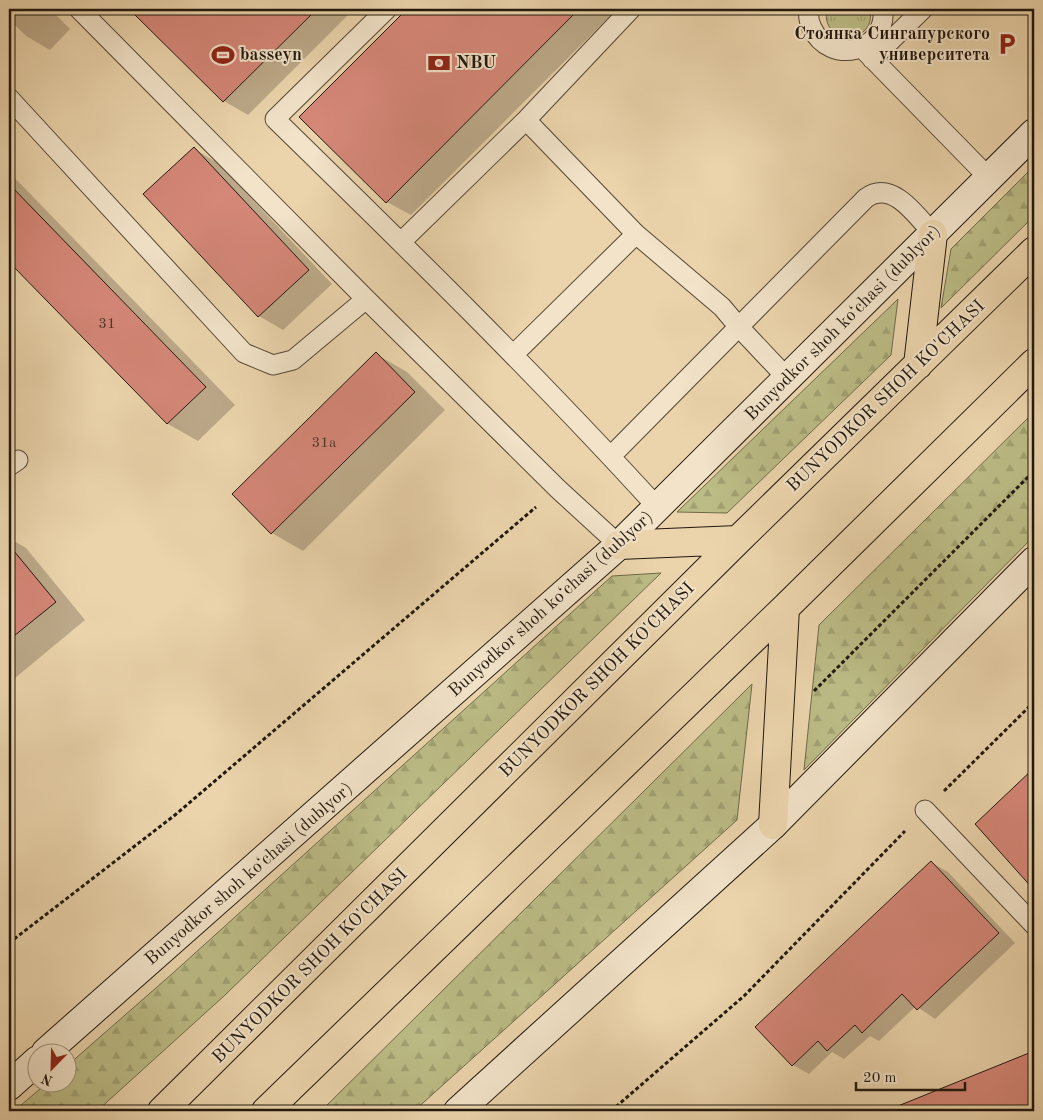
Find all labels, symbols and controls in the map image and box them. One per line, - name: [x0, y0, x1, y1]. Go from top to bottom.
- place label: Стоянка Сингапурского университета: [794, 25, 990, 64]
- parking icon: Стоянка Сингапурского университета: [994, 31, 1020, 57]
- sports icon: basseyn: [210, 42, 236, 68]
- place label: basseyn: [240, 46, 302, 64]
- bank icon: NBU: [426, 50, 452, 76]
- place label: NBU: [456, 54, 496, 72]
- street label: Bunyodkor shoh koʻchasi (dublyor): [741, 221, 944, 424]
- street label: BUNYODKOR SHOH KO'CHASI: [784, 297, 988, 495]
- house number: 31: [98, 317, 116, 332]
- house number: 31а: [312, 436, 337, 451]
- street label: Bunyodkor shoh koʻchasi (dublyor): [445, 507, 657, 700]
- street label: BUNYODKOR SHOH KO'CHASI: [496, 579, 698, 781]
- street label: Bunyodkor shoh koʻchasi (dublyor): [141, 778, 356, 969]
- street label: BUNYODKOR SHOH KO'CHASI: [209, 865, 411, 1067]
- north arrow: [28, 1042, 78, 1092]
- scale bar: [856, 1060, 964, 1092]
- text: N: [39, 1070, 55, 1088]
- text: 20 m: [863, 1071, 897, 1086]

